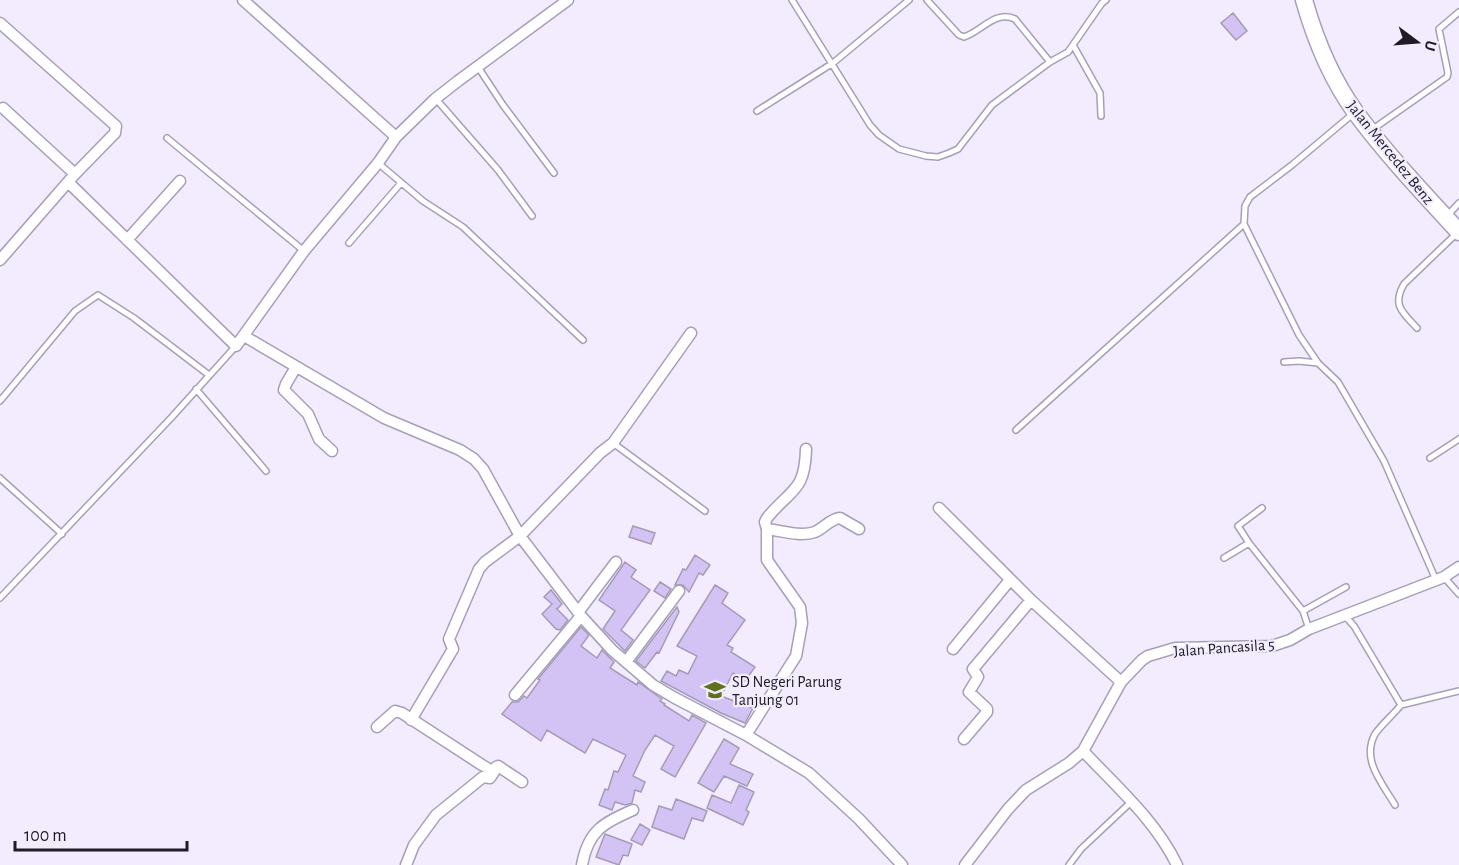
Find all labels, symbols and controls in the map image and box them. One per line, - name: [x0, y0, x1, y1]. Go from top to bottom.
- north arrow: [1387, 12, 1447, 72]
- text: U: [1421, 39, 1440, 53]
- street label: Jalan Mercedez Benz: [1344, 98, 1437, 208]
- street label: Jalan Pancasila 5: [1173, 636, 1275, 660]
- place label: SD Negeri Parung Tanjung 01: [732, 674, 842, 709]
- school or university icon: SD Negeri Parung Tanjung 01: [703, 678, 727, 702]
- scale bar: [15, 814, 188, 852]
- text: 100 m: [24, 827, 67, 845]

